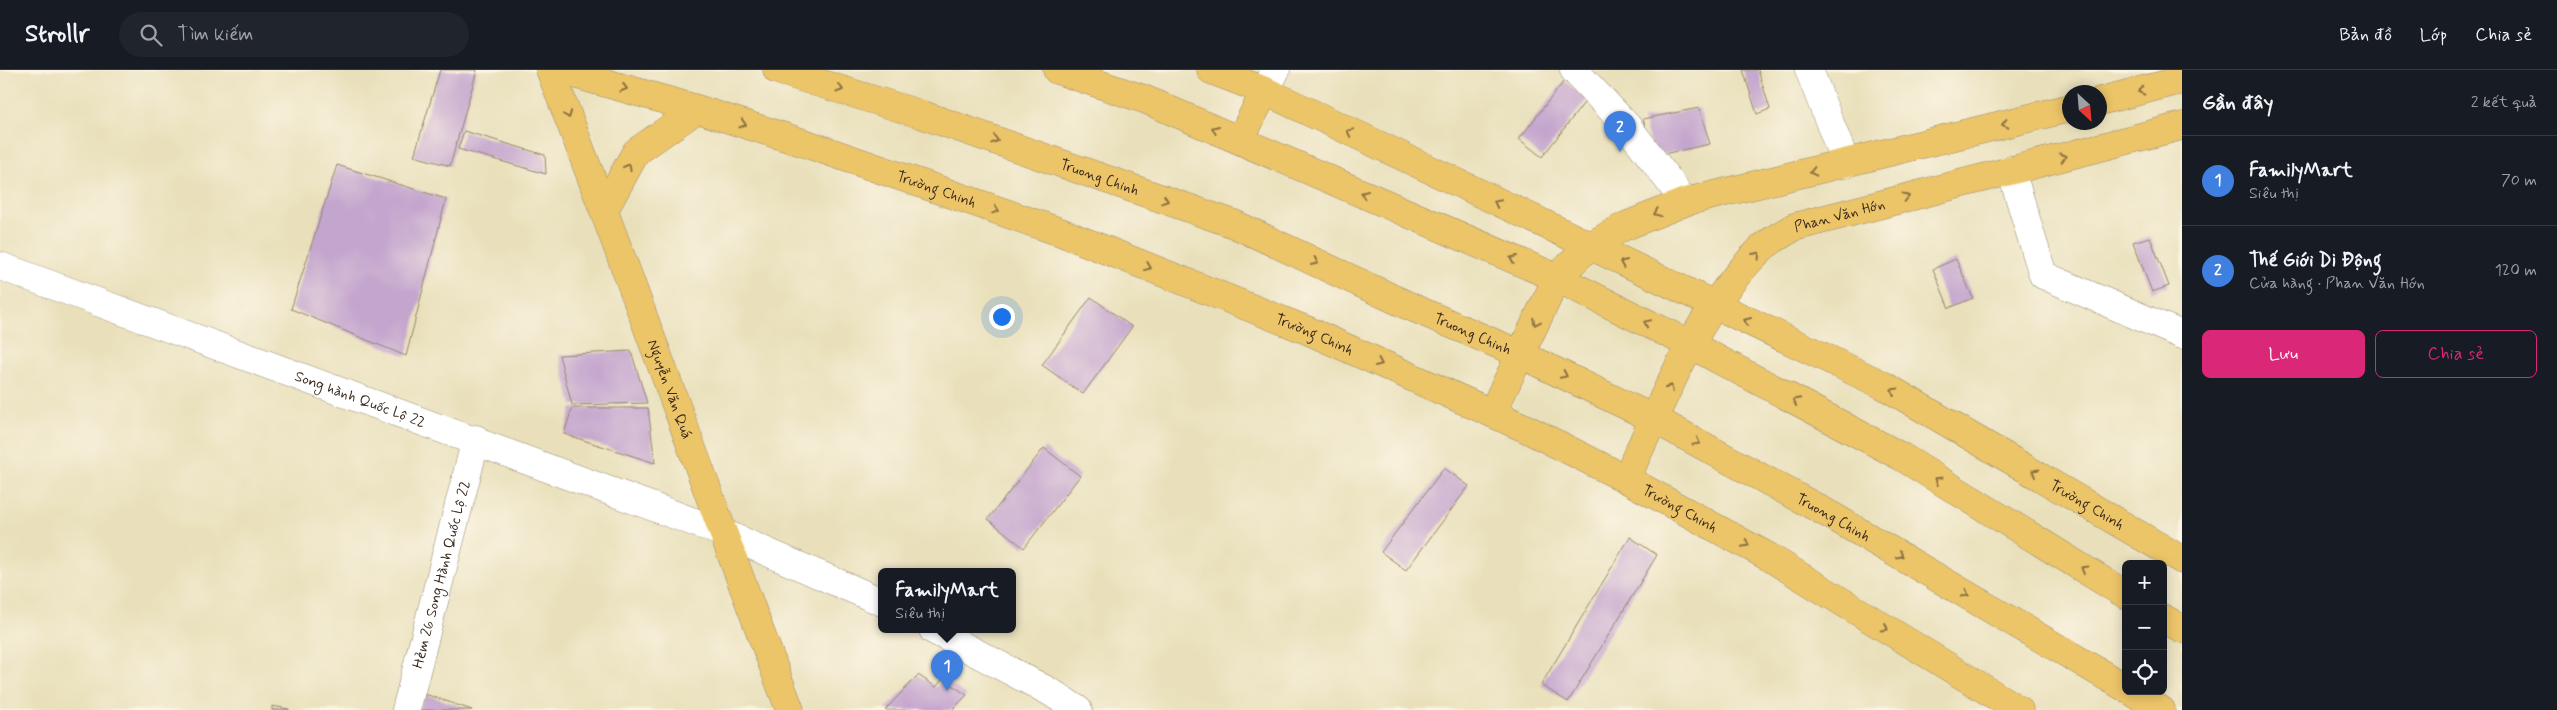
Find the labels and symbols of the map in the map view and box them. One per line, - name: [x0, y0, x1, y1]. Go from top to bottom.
- one-way arrow: [620, 82, 629, 93]
- one-way arrow: [836, 84, 844, 94]
- north arrow: [2062, 85, 2107, 130]
- one-way arrow: [2137, 85, 2145, 95]
- one-way arrow: [562, 111, 572, 119]
- pin: 2: [1604, 111, 1636, 152]
- one-way arrow: [738, 118, 747, 128]
- one-way arrow: [2002, 119, 2010, 129]
- one-way arrow: [1211, 125, 1220, 136]
- one-way arrow: [1346, 128, 1355, 139]
- one-way arrow: [990, 134, 999, 144]
- one-way arrow: [2059, 152, 2068, 163]
- street label: Truong Chinh: [1057, 155, 1142, 201]
- one-way arrow: [621, 164, 631, 173]
- one-way arrow: [1809, 166, 1818, 177]
- street label: Trường Chinh: [894, 167, 979, 213]
- one-way arrow: [1360, 189, 1369, 200]
- one-way arrow: [1901, 192, 1910, 203]
- one-way arrow: [1160, 194, 1168, 204]
- street label: Phan Văn Hớn: [1792, 195, 1887, 238]
- one-way arrow: [1493, 198, 1502, 209]
- one-way arrow: [992, 204, 1000, 214]
- one-way arrow: [1653, 207, 1662, 218]
- one-way arrow: [1751, 251, 1760, 260]
- one-way arrow: [1509, 254, 1518, 265]
- one-way arrow: [1310, 255, 1319, 266]
- one-way arrow: [1619, 258, 1628, 269]
- one-way arrow: [1144, 261, 1152, 271]
- your location: [989, 304, 1015, 330]
- street label: Truong Chinh: [1430, 309, 1514, 360]
- street label: Trường Chinh: [1272, 310, 1357, 361]
- one-way arrow: [1532, 317, 1542, 326]
- one-way arrow: [1743, 317, 1752, 327]
- one-way arrow: [1644, 319, 1653, 329]
- street label: Nguyễn Văn Quá: [642, 337, 697, 442]
- one-way arrow: [1374, 357, 1383, 367]
- street label: Song hành Quốc Lộ 22: [292, 367, 428, 433]
- one-way arrow: [1559, 369, 1568, 379]
- one-way arrow: [1663, 384, 1674, 393]
- one-way arrow: [1890, 388, 1899, 398]
- one-way arrow: [1792, 397, 1801, 407]
- one-way arrow: [1692, 436, 1701, 446]
- one-way arrow: [2031, 469, 2040, 479]
- one-way arrow: [1934, 476, 1943, 486]
- street label: Trường Chinh: [2046, 476, 2128, 535]
- street label: Hẻm 26 Song Hành Quốc Lộ 22: [408, 479, 476, 671]
- street label: Trường Chinh: [1638, 481, 1721, 538]
- street label: Truong Chinh: [1792, 489, 1874, 547]
- one-way arrow: [1740, 538, 1749, 548]
- one-way arrow: [1894, 549, 1903, 559]
- one-way arrow: [2081, 566, 2090, 576]
- one-way arrow: [1960, 588, 1969, 598]
- one-way arrow: [1879, 622, 1888, 632]
- pin: 1: [931, 650, 963, 691]

